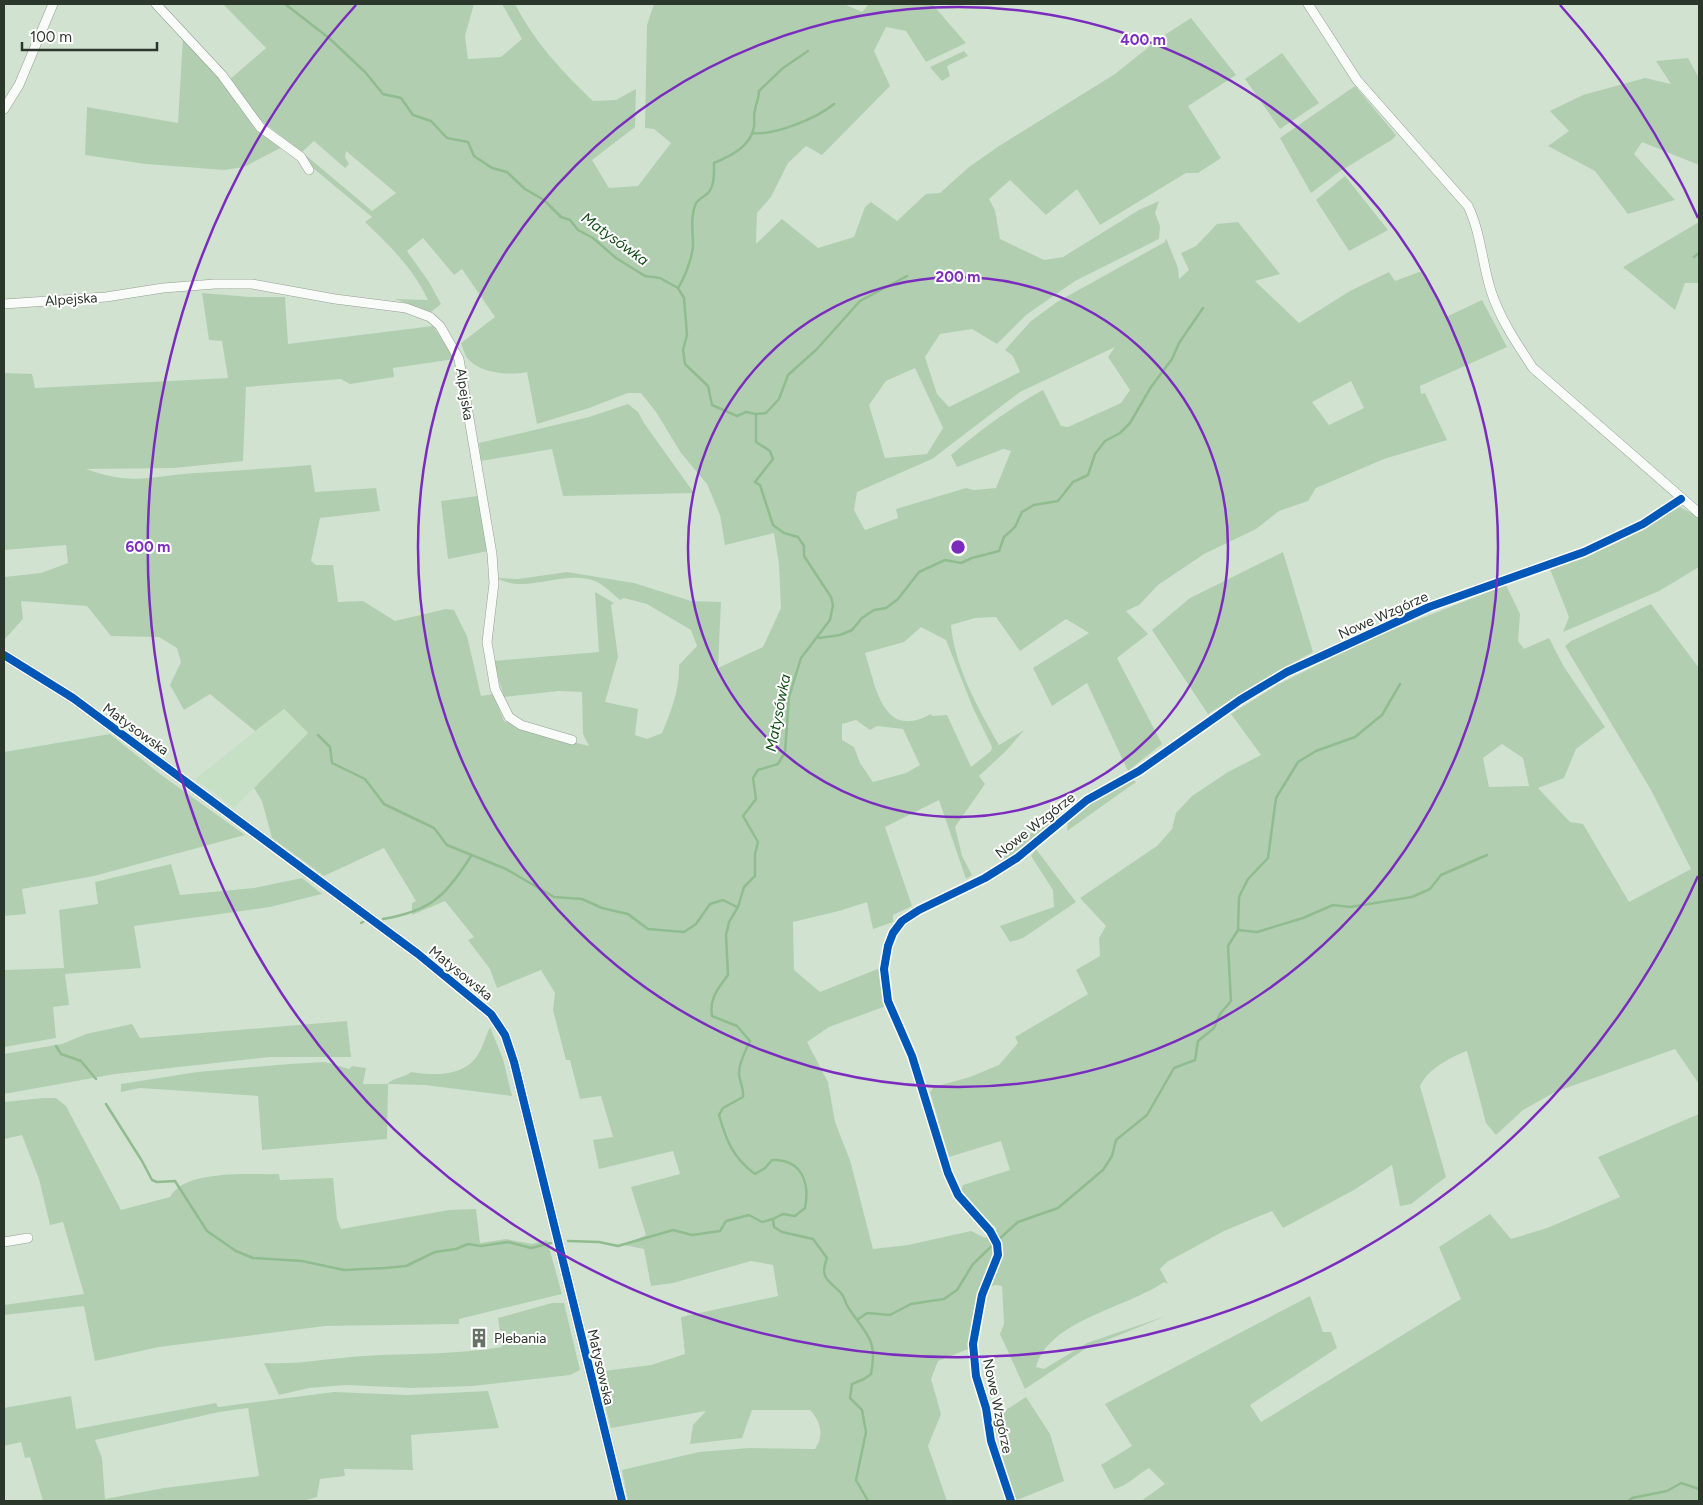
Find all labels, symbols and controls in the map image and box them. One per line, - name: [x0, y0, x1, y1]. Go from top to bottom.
- scale bar: [22, 20, 158, 52]
- text: 100 m: [30, 28, 72, 46]
- text: 400 m: [1120, 31, 1166, 49]
- water label: Matysówka: [578, 209, 652, 269]
- text: 200 m: [936, 268, 980, 286]
- street label: Alpejska: [44, 289, 98, 310]
- street label: Alpejska: [452, 367, 477, 421]
- text: 600 m: [126, 538, 170, 556]
- centre of rings: [949, 538, 967, 556]
- street label: Nowe Wzgórze: [1336, 588, 1431, 643]
- water label: Matysówka: [762, 673, 794, 753]
- street label: Matysowska: [99, 700, 172, 759]
- street label: Nowe Wzgórze: [992, 789, 1079, 862]
- street label: Matysowska: [425, 942, 496, 1004]
- building icon: Plebania: [468, 1327, 490, 1349]
- street label: Matysowska: [584, 1327, 617, 1407]
- place label: Plebania: [494, 1330, 546, 1347]
- street label: Nowe Wzgórze: [979, 1357, 1016, 1455]

